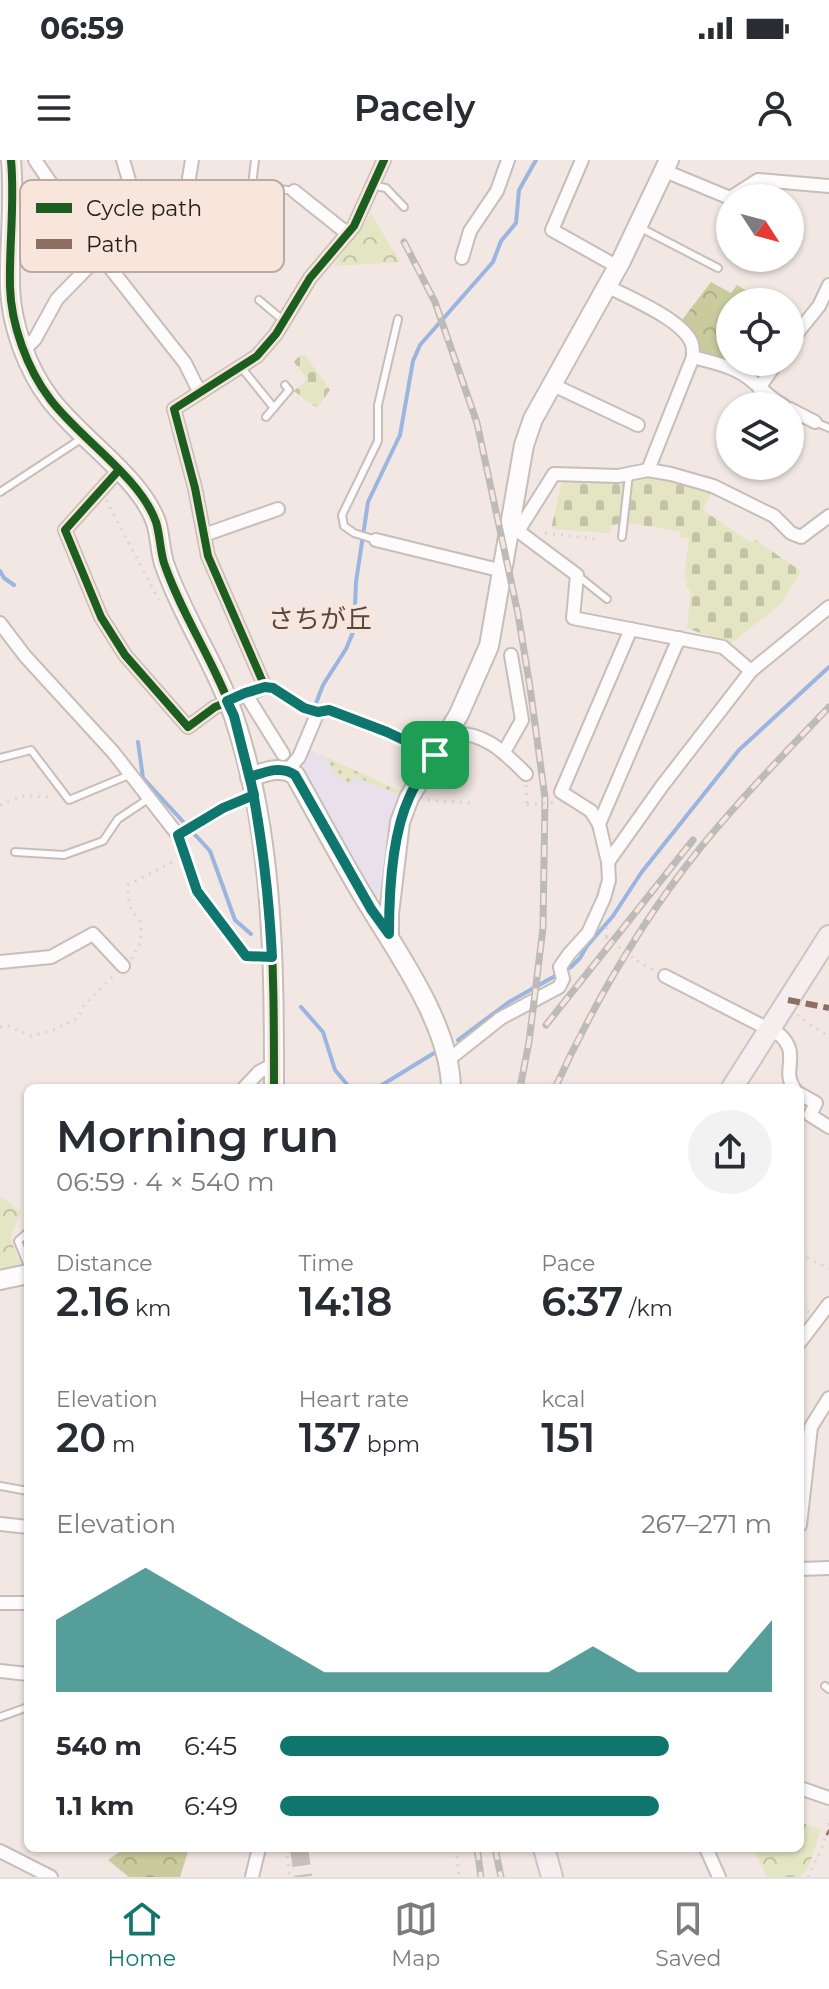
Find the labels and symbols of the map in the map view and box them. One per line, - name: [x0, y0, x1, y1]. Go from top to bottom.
- legend: [20, 180, 284, 272]
- north arrow: [716, 184, 804, 272]
- text: Cycle path: [86, 195, 202, 222]
- text: Path: [86, 231, 138, 258]
- district label: さちが丘: [268, 603, 372, 635]
- pin: [401, 721, 469, 789]

